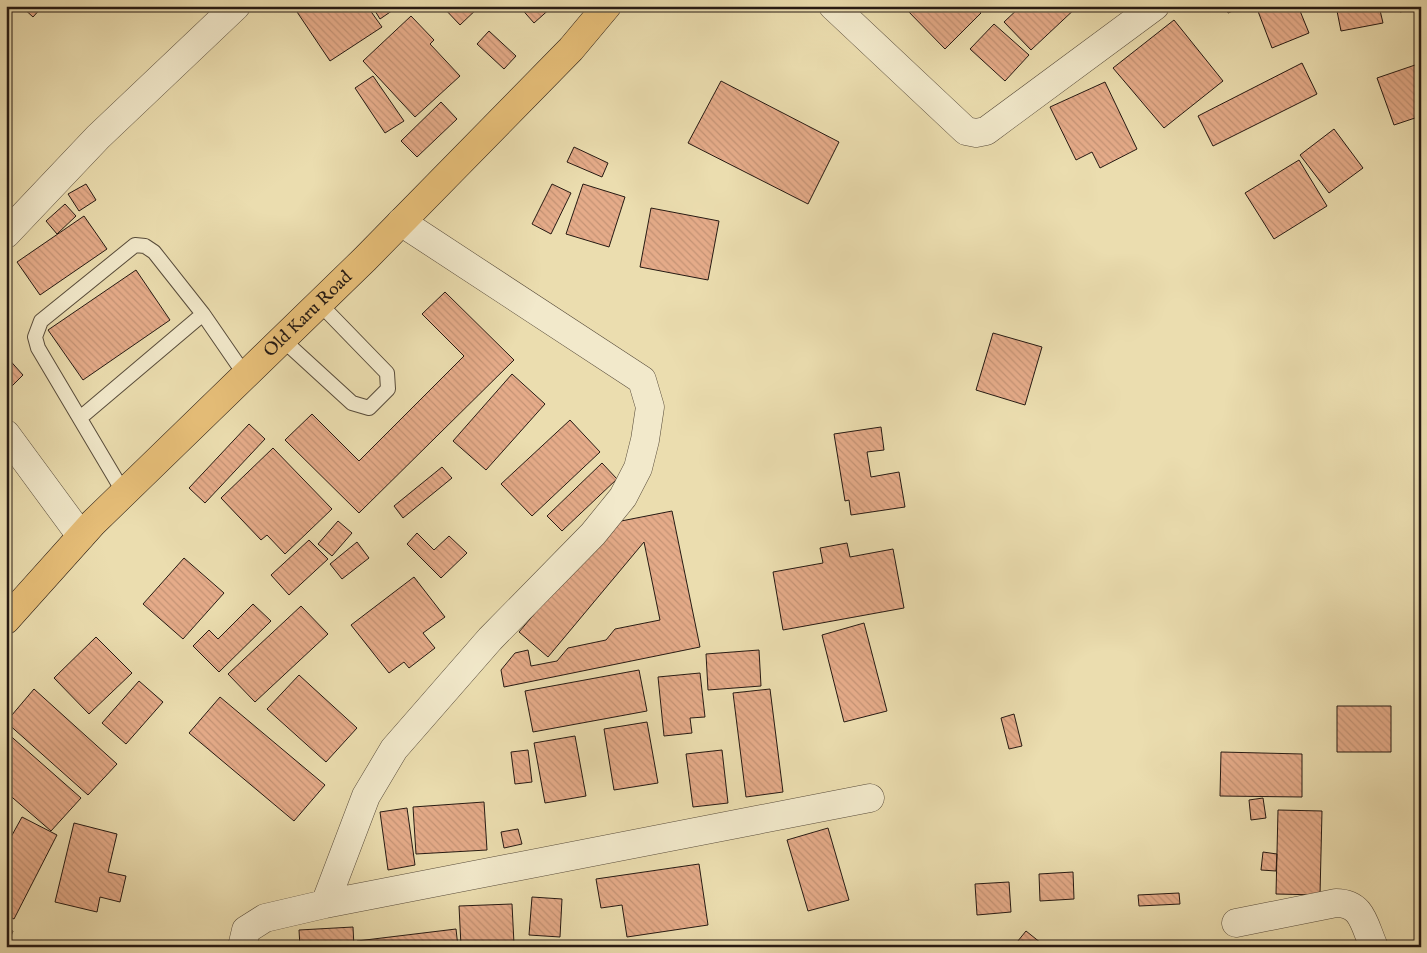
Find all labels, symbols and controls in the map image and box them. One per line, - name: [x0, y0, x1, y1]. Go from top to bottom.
- street label: Old Karu Road: [259, 266, 358, 362]

